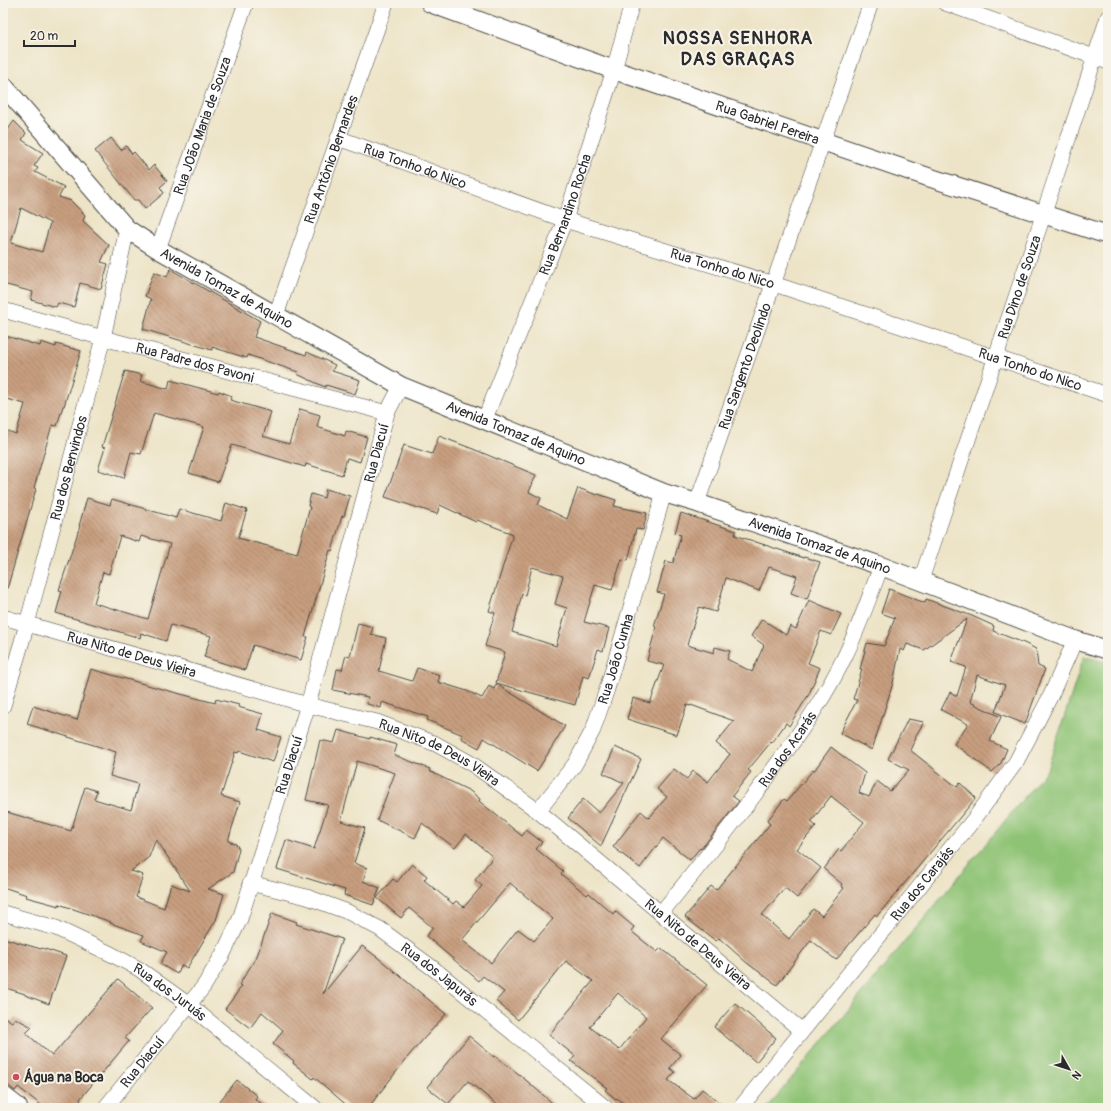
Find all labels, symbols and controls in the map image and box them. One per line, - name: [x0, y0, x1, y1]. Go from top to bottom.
- scale bar: [24, 22, 75, 48]
- district label: NOSSA SENHORA DAS GRAÇAS: [663, 27, 813, 71]
- text: 20 m: [30, 29, 59, 44]
- street label: Rua JOão Maria de Souza: [170, 55, 235, 197]
- street label: Rua Antônio Bernardes: [301, 92, 362, 226]
- street label: Rua Gabriel Pereira: [713, 97, 821, 148]
- street label: Rua Tonho do Nico: [361, 140, 469, 193]
- street label: Rua Bernardino Rocha: [536, 152, 595, 278]
- street label: Rua Dino de Souza: [994, 233, 1045, 341]
- street label: Avenida Tomaz de Aquino: [157, 244, 296, 333]
- street label: Rua Tonho do Nico: [668, 245, 777, 293]
- street label: Rua Sargento Deolindo: [715, 300, 775, 432]
- street label: Rua Padre dos Pavoni: [134, 339, 256, 387]
- street label: Rua Tonho do Nico: [976, 345, 1085, 395]
- street label: Avenida Tomaz de Aquino: [443, 397, 589, 469]
- street label: Rua dos Benvindos: [47, 413, 91, 522]
- street label: Rua Diacuí: [361, 421, 393, 484]
- street label: Avenida Tomaz de Aquino: [746, 513, 894, 578]
- street label: Rua João Cunha: [594, 612, 637, 706]
- street label: Rua Nito de Deus Vieira: [65, 628, 198, 681]
- street label: Rua dos Acarás: [755, 708, 821, 791]
- street label: Rua Nito de Deus Vieira: [376, 715, 503, 790]
- street label: Rua Diacuí: [272, 733, 307, 796]
- street label: Rua dos Carajás: [887, 843, 958, 924]
- street label: Rua Nito de Deus Vieira: [641, 895, 755, 994]
- street label: Rua dos Japurás: [397, 939, 481, 1010]
- street label: Rua dos Juruás: [130, 960, 210, 1025]
- street label: Rua Diacuí: [117, 1034, 168, 1091]
- north arrow: [1049, 1049, 1089, 1089]
- place label: Água na Boca: [24, 1068, 104, 1086]
- text: N: [1069, 1068, 1084, 1082]
- marker: Água na Boca: [11, 1072, 21, 1082]

